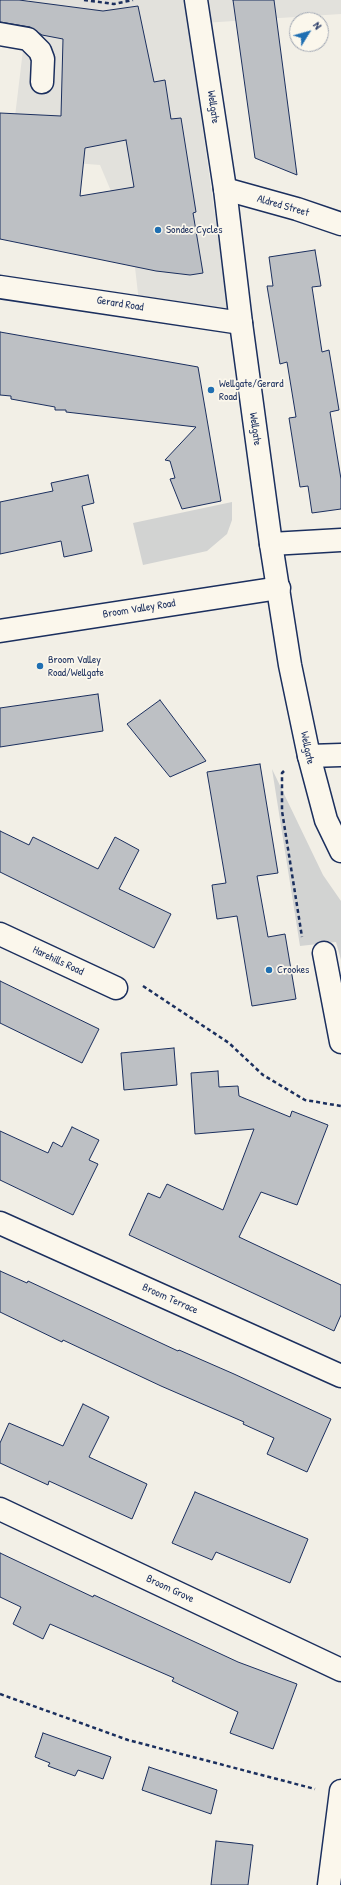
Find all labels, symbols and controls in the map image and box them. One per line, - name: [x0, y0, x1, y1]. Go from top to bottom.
- north arrow: [289, 12, 329, 52]
- text: N: [310, 19, 325, 32]
- street label: Wellgate: [204, 90, 222, 124]
- street label: Aldred Street: [255, 192, 311, 220]
- place label: Sondec Cycles: [166, 223, 222, 237]
- marker: Sondec Cycles: [153, 225, 163, 235]
- street label: Gerard Road: [96, 294, 144, 314]
- place label: Wellgate/Gerard Road: [219, 377, 284, 403]
- marker: Wellgate/Gerard Road: [206, 385, 216, 395]
- street label: Wellgate: [246, 412, 264, 446]
- street label: Broom Valley Road: [102, 597, 176, 621]
- place label: Broom Valley Road/Wellgate: [48, 653, 104, 679]
- marker: Broom Valley Road/Wellgate: [35, 661, 45, 671]
- street label: Wellgate: [297, 730, 317, 766]
- street label: Harehills Road: [30, 943, 86, 979]
- place label: Crookes: [277, 963, 309, 977]
- marker: Crookes: [264, 965, 274, 975]
- street label: Broom Terrace: [140, 1281, 200, 1317]
- street label: Broom Grove: [144, 1572, 196, 1606]

